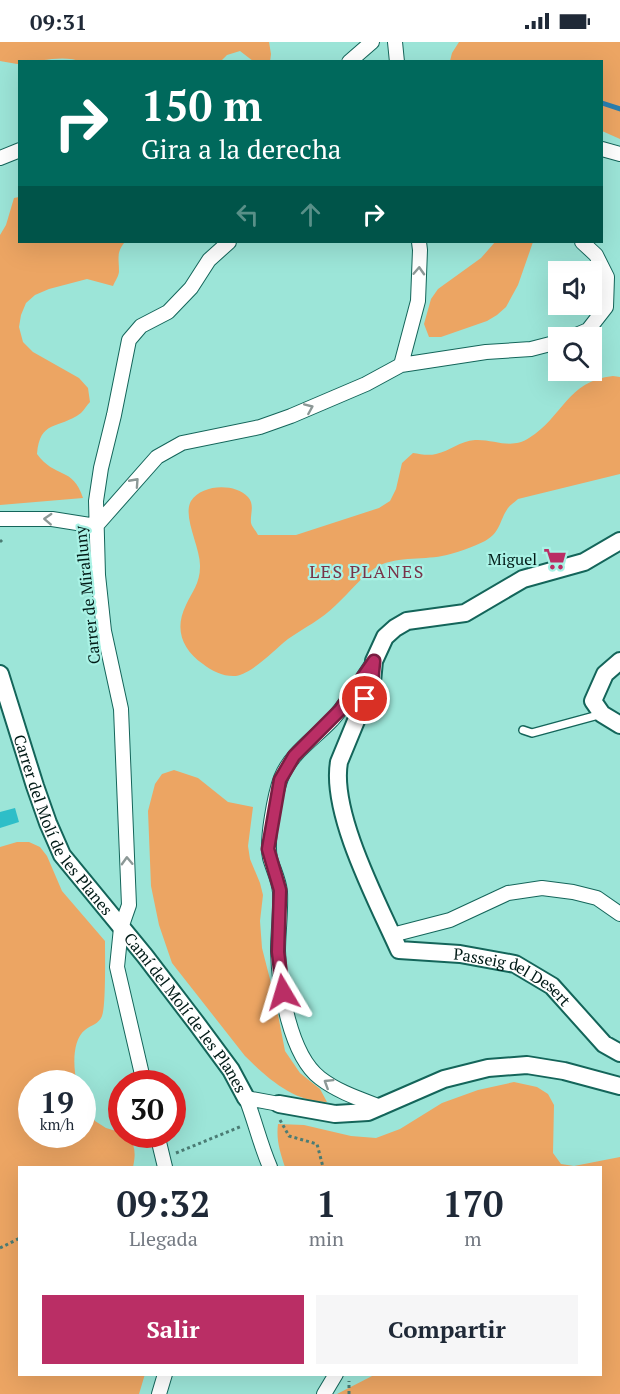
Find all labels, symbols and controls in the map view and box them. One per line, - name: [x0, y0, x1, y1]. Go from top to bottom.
- text: 09:31: [30, 7, 87, 36]
- text: 150 m: [141, 77, 262, 133]
- icon: right: [42, 84, 120, 162]
- text: Gira a la derecha: [141, 131, 341, 167]
- icon: left: [231, 198, 264, 231]
- icon: ahead: [294, 198, 327, 231]
- icon: right: [357, 198, 390, 231]
- map controls: [548, 261, 602, 381]
- button: sound: [548, 261, 602, 315]
- one-way arrow: [413, 267, 426, 276]
- button: search: [548, 327, 602, 381]
- one-way arrow: [303, 403, 314, 415]
- one-way arrow: [128, 479, 139, 489]
- one-way arrow: [44, 513, 53, 526]
- street label: Carrer de Miralluny: [69, 524, 105, 665]
- supermarket icon: Miguel: [542, 546, 568, 572]
- place label: Miguel: [488, 548, 537, 570]
- district label: LES PLANES: [309, 559, 425, 583]
- pin: [339, 673, 390, 724]
- icon: arrive: [348, 682, 381, 715]
- street label: Carrer del Molí de les Planes: [9, 732, 118, 920]
- one-way arrow: [121, 857, 133, 866]
- street label: Camí del Molí de les Planes: [119, 928, 252, 1097]
- street label: Passeig del Desert: [453, 943, 576, 1011]
- position arrow: [251, 960, 315, 1024]
- speed limit sign: 30: [108, 1070, 186, 1148]
- one-way arrow: [324, 1079, 335, 1090]
- text: 19: [40, 1082, 74, 1122]
- text: km/h: [40, 1114, 74, 1134]
- text: 09:32: [117, 1180, 210, 1227]
- text: 1: [316, 1180, 337, 1227]
- text: 170: [442, 1180, 503, 1227]
- text: Llegada: [129, 1225, 198, 1252]
- text: min: [309, 1225, 344, 1252]
- text: m: [464, 1225, 482, 1252]
- button: Salir: [42, 1295, 304, 1364]
- button: Compartir: [316, 1295, 578, 1364]

